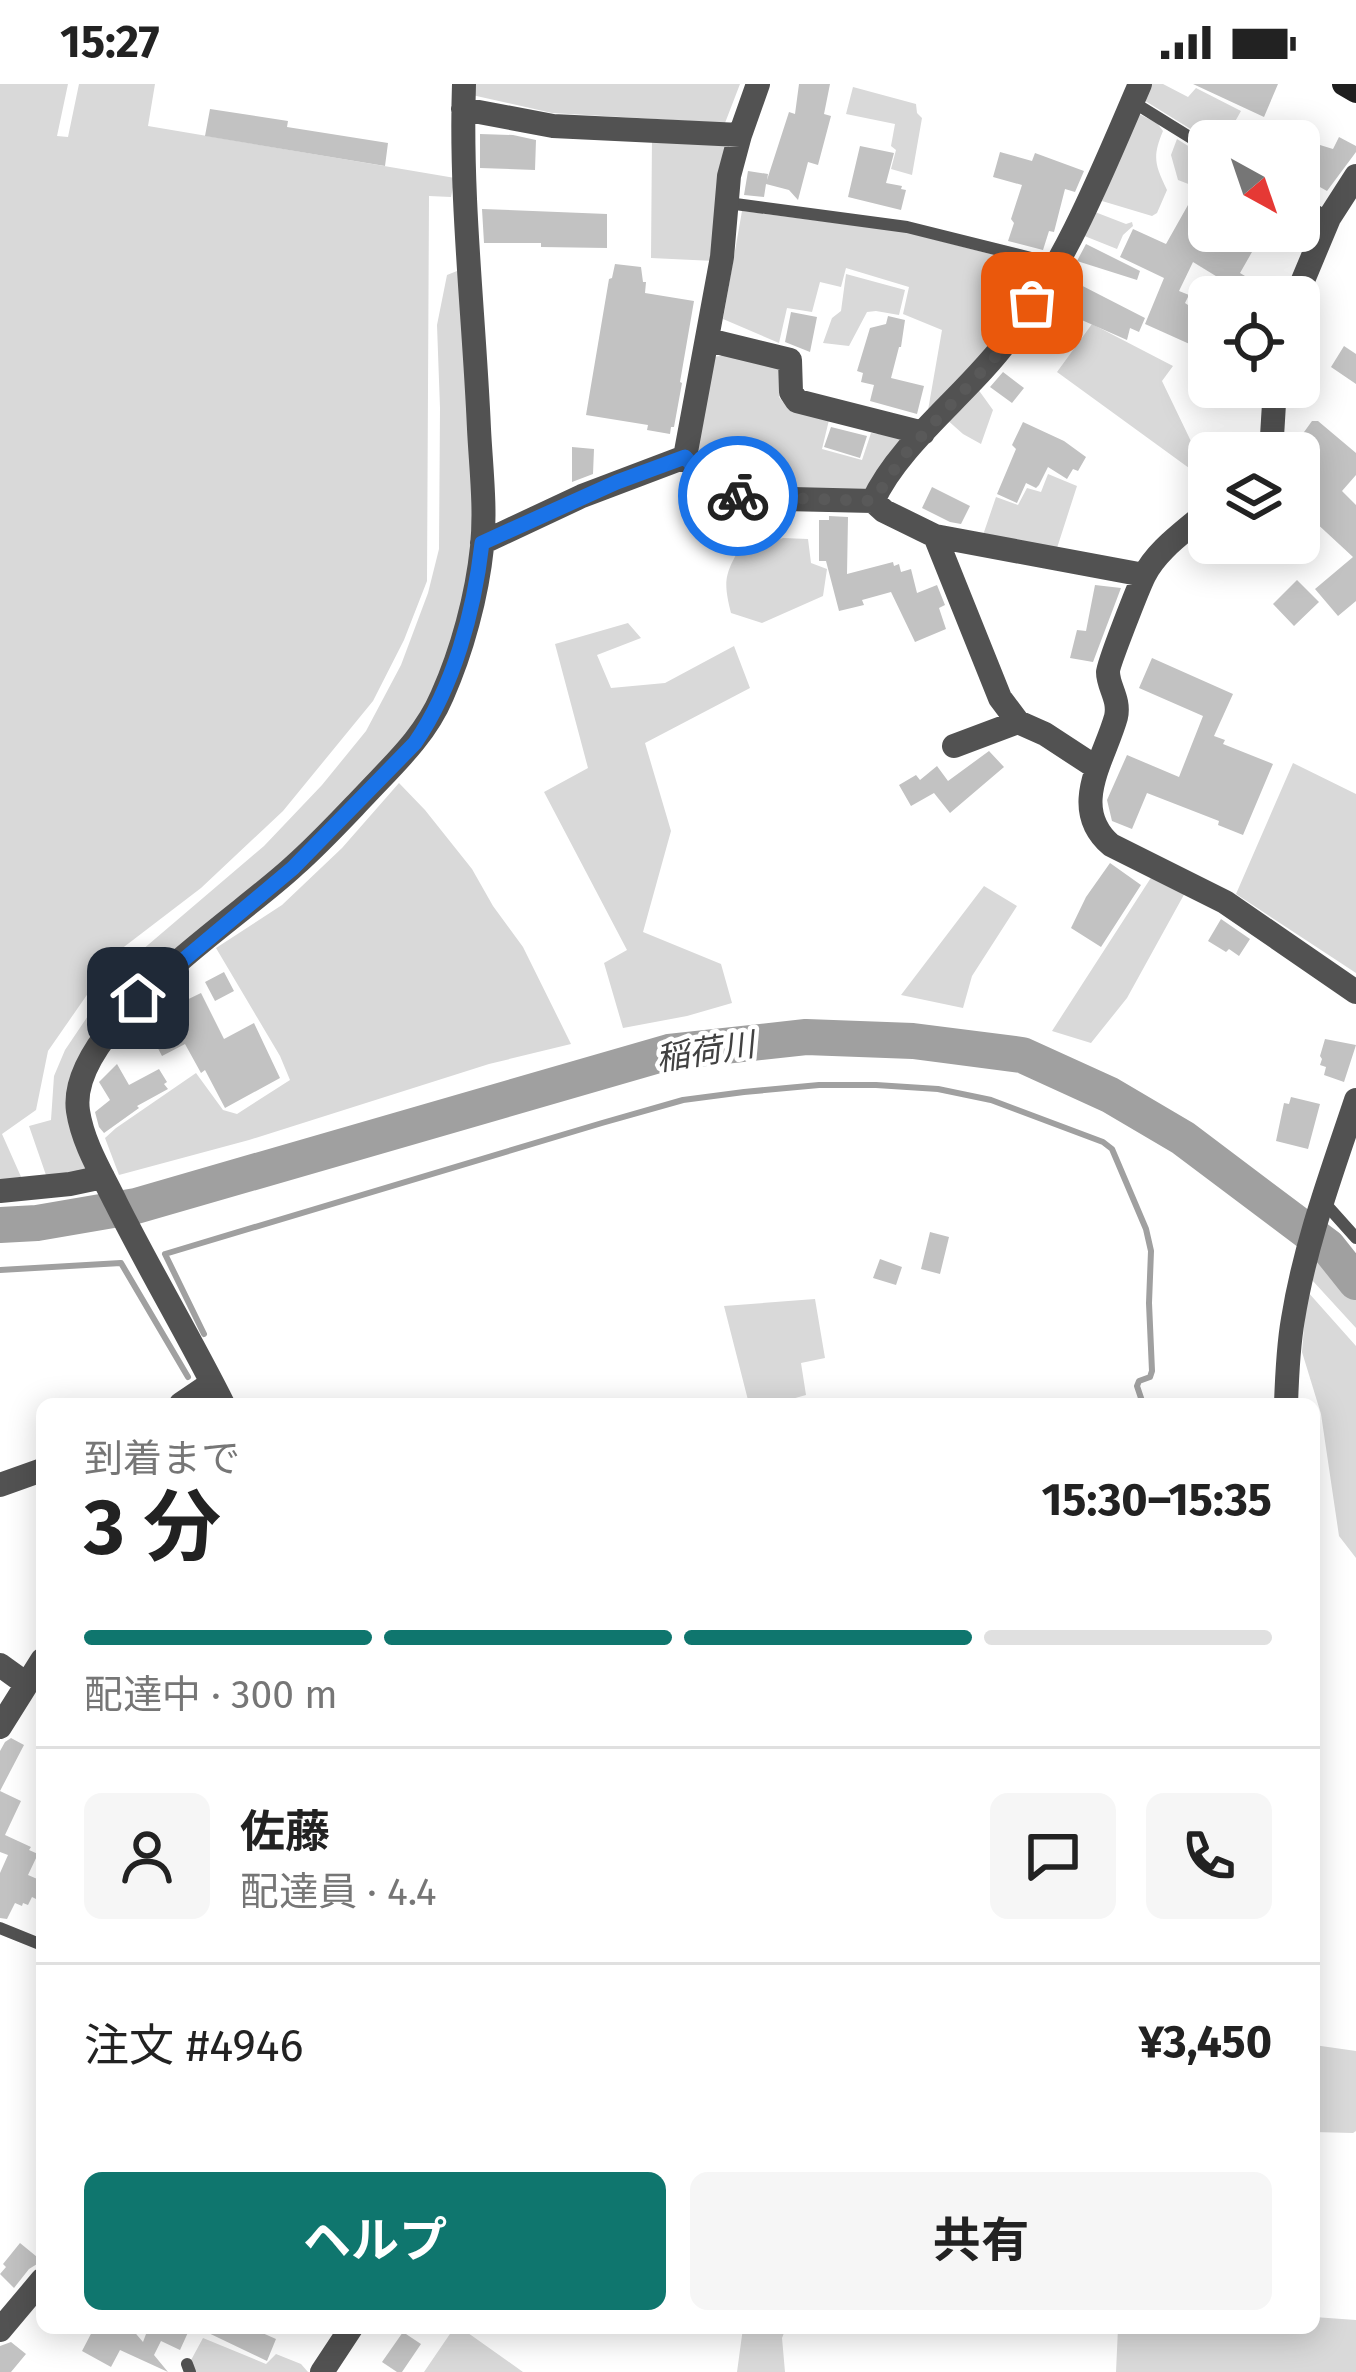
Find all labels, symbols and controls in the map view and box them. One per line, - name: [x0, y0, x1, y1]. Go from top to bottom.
- text: 15:27: [60, 15, 160, 69]
- north arrow: [1188, 120, 1320, 252]
- map controls: [1188, 120, 1320, 564]
- pin: [981, 252, 1083, 354]
- icon: bag: [999, 270, 1065, 336]
- button: locate: [1188, 276, 1320, 408]
- button: layers: [1188, 432, 1320, 564]
- courier: [678, 436, 798, 556]
- icon: bike: [705, 463, 771, 529]
- pin: [87, 947, 189, 1049]
- icon: home: [105, 965, 171, 1031]
- water label: 稲荷川: [653, 1024, 760, 1079]
- text: 到着まで: [84, 1436, 240, 1482]
- text: 15:30–15:35: [1041, 1473, 1272, 1527]
- text: 3 分: [84, 1481, 221, 1575]
- text: 配達中 · 300 m: [84, 1672, 338, 1718]
- button: person: [84, 1793, 210, 1919]
- button: chat: [990, 1793, 1116, 1919]
- button: phone: [1146, 1793, 1272, 1919]
- text: 佐藤: [240, 1805, 330, 1859]
- text: 配達員 · 4.4: [240, 1869, 437, 1915]
- text: ¥3,450: [1138, 2015, 1272, 2069]
- text: 注文 #4946: [84, 2019, 303, 2073]
- button: ヘルプ: [84, 2172, 666, 2310]
- button: 共有: [690, 2172, 1272, 2310]

